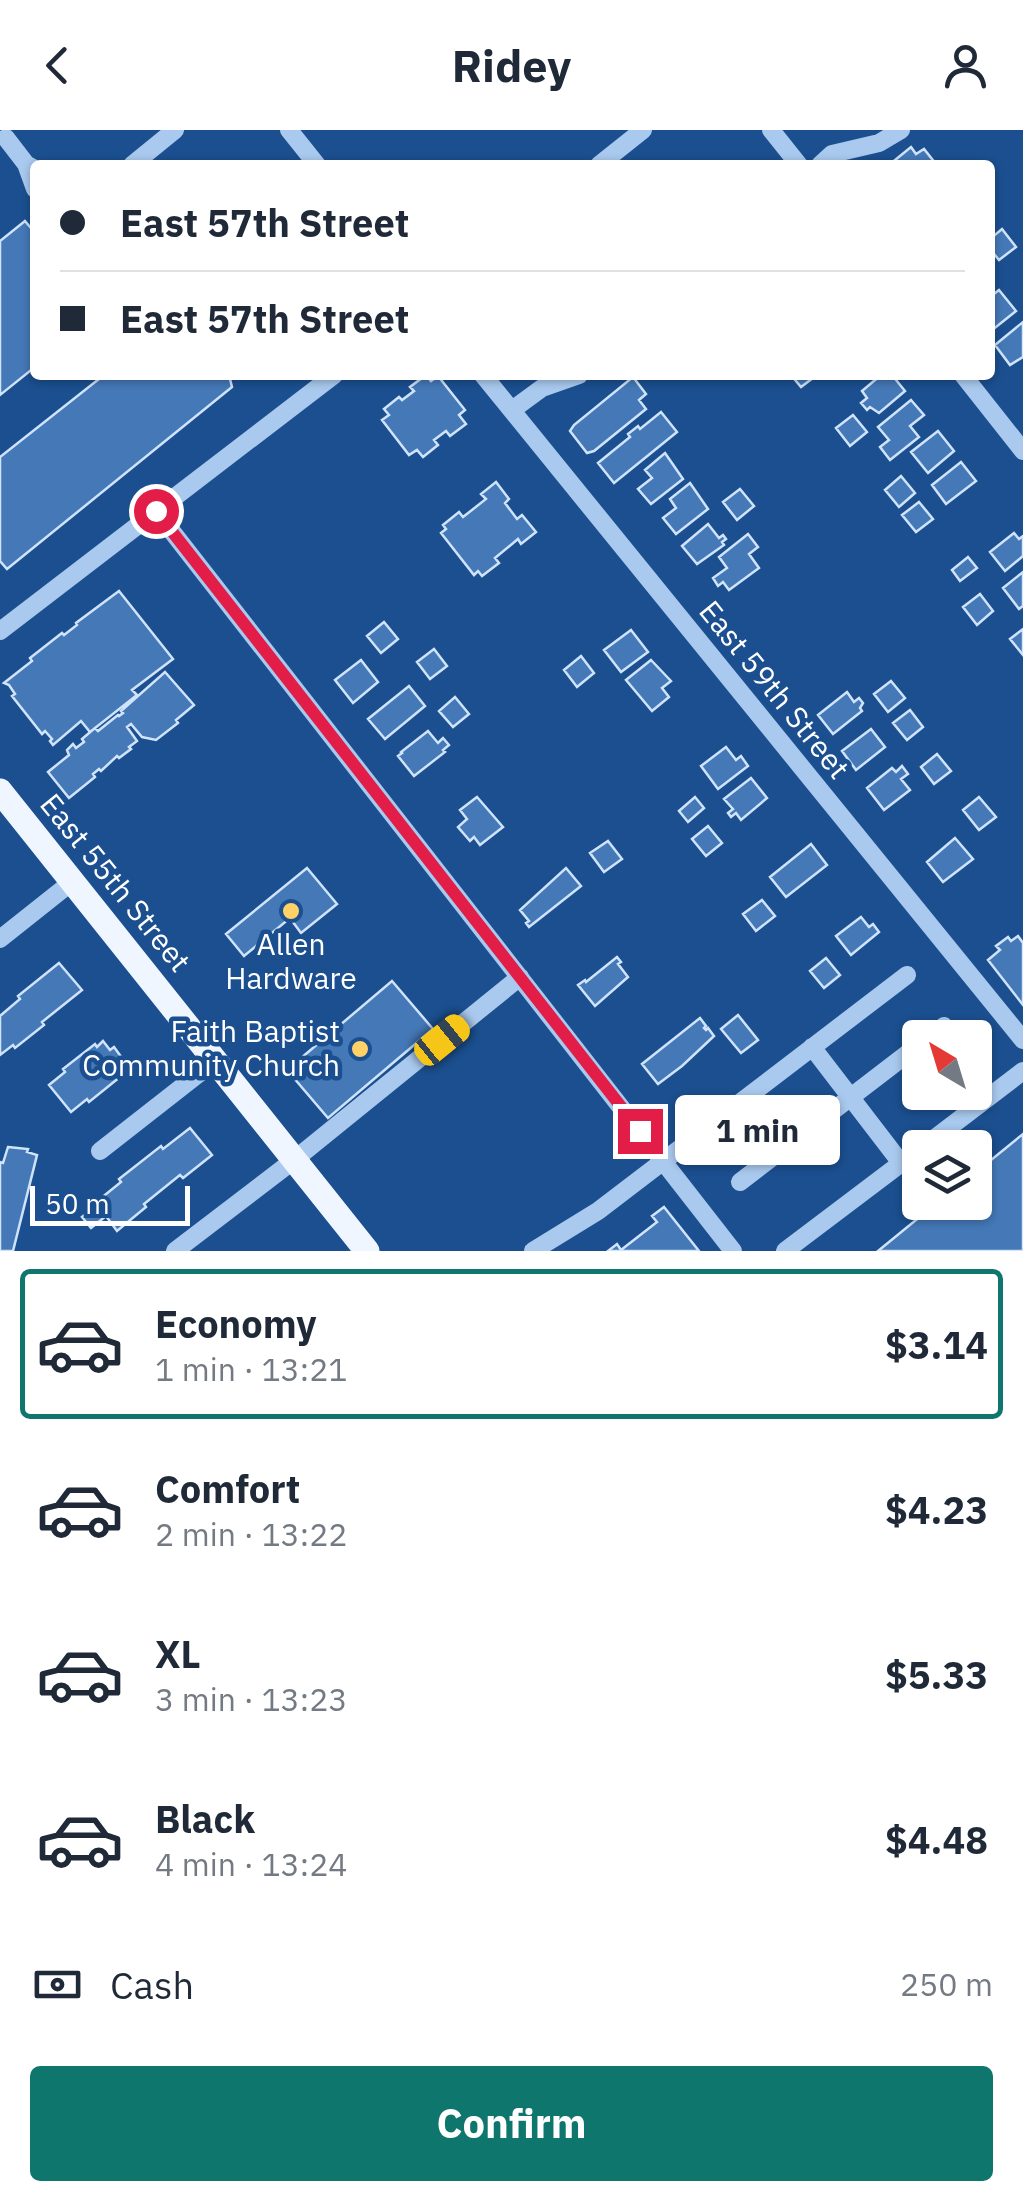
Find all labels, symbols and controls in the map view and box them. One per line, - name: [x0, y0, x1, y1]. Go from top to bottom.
- text: Ridey: [452, 36, 571, 94]
- icon: back: [30, 38, 85, 93]
- icon: person: [938, 38, 993, 93]
- text: East 57th Street: [120, 198, 409, 247]
- text: East 57th Street: [120, 294, 409, 343]
- route start: [134, 489, 179, 534]
- street label: East 59th Street: [691, 592, 859, 786]
- street label: East 55th Street: [32, 785, 200, 979]
- marker: Allen Hardware: [280, 900, 302, 922]
- place label: Allen Hardware: [225, 924, 357, 997]
- car: [409, 1009, 475, 1071]
- place label: Faith Baptist Community Church: [82, 1011, 340, 1084]
- north arrow: [902, 1020, 992, 1110]
- map controls: [902, 1020, 992, 1220]
- marker: Faith Baptist Community Church: [349, 1038, 371, 1060]
- callout: 1 min: [675, 1096, 840, 1166]
- route end: [618, 1109, 663, 1154]
- text: 1 min: [716, 1109, 799, 1151]
- button: layers: [902, 1130, 992, 1220]
- scale bar: [30, 1181, 190, 1226]
- text: 50 m: [45, 1185, 110, 1222]
- icon: car: [35, 1299, 125, 1389]
- text: Economy: [155, 1299, 317, 1348]
- text: $3.14: [885, 1320, 988, 1369]
- text: 1 min · 13:21: [155, 1348, 348, 1390]
- icon: car: [35, 1464, 125, 1554]
- text: Comfort: [155, 1464, 300, 1513]
- text: $4.23: [885, 1485, 988, 1534]
- text: 2 min · 13:22: [155, 1513, 348, 1555]
- icon: car: [35, 1629, 125, 1719]
- text: XL: [155, 1629, 201, 1678]
- text: $5.33: [885, 1650, 988, 1699]
- text: 3 min · 13:23: [155, 1678, 348, 1720]
- icon: car: [35, 1794, 125, 1884]
- text: Black: [155, 1794, 255, 1843]
- text: $4.48: [885, 1815, 988, 1864]
- text: 4 min · 13:24: [155, 1843, 348, 1885]
- icon: cash: [30, 1957, 85, 2012]
- text: Cash: [110, 1960, 194, 2009]
- text: 250 m: [900, 1963, 993, 2005]
- button: Confirm: [30, 2066, 993, 2181]

